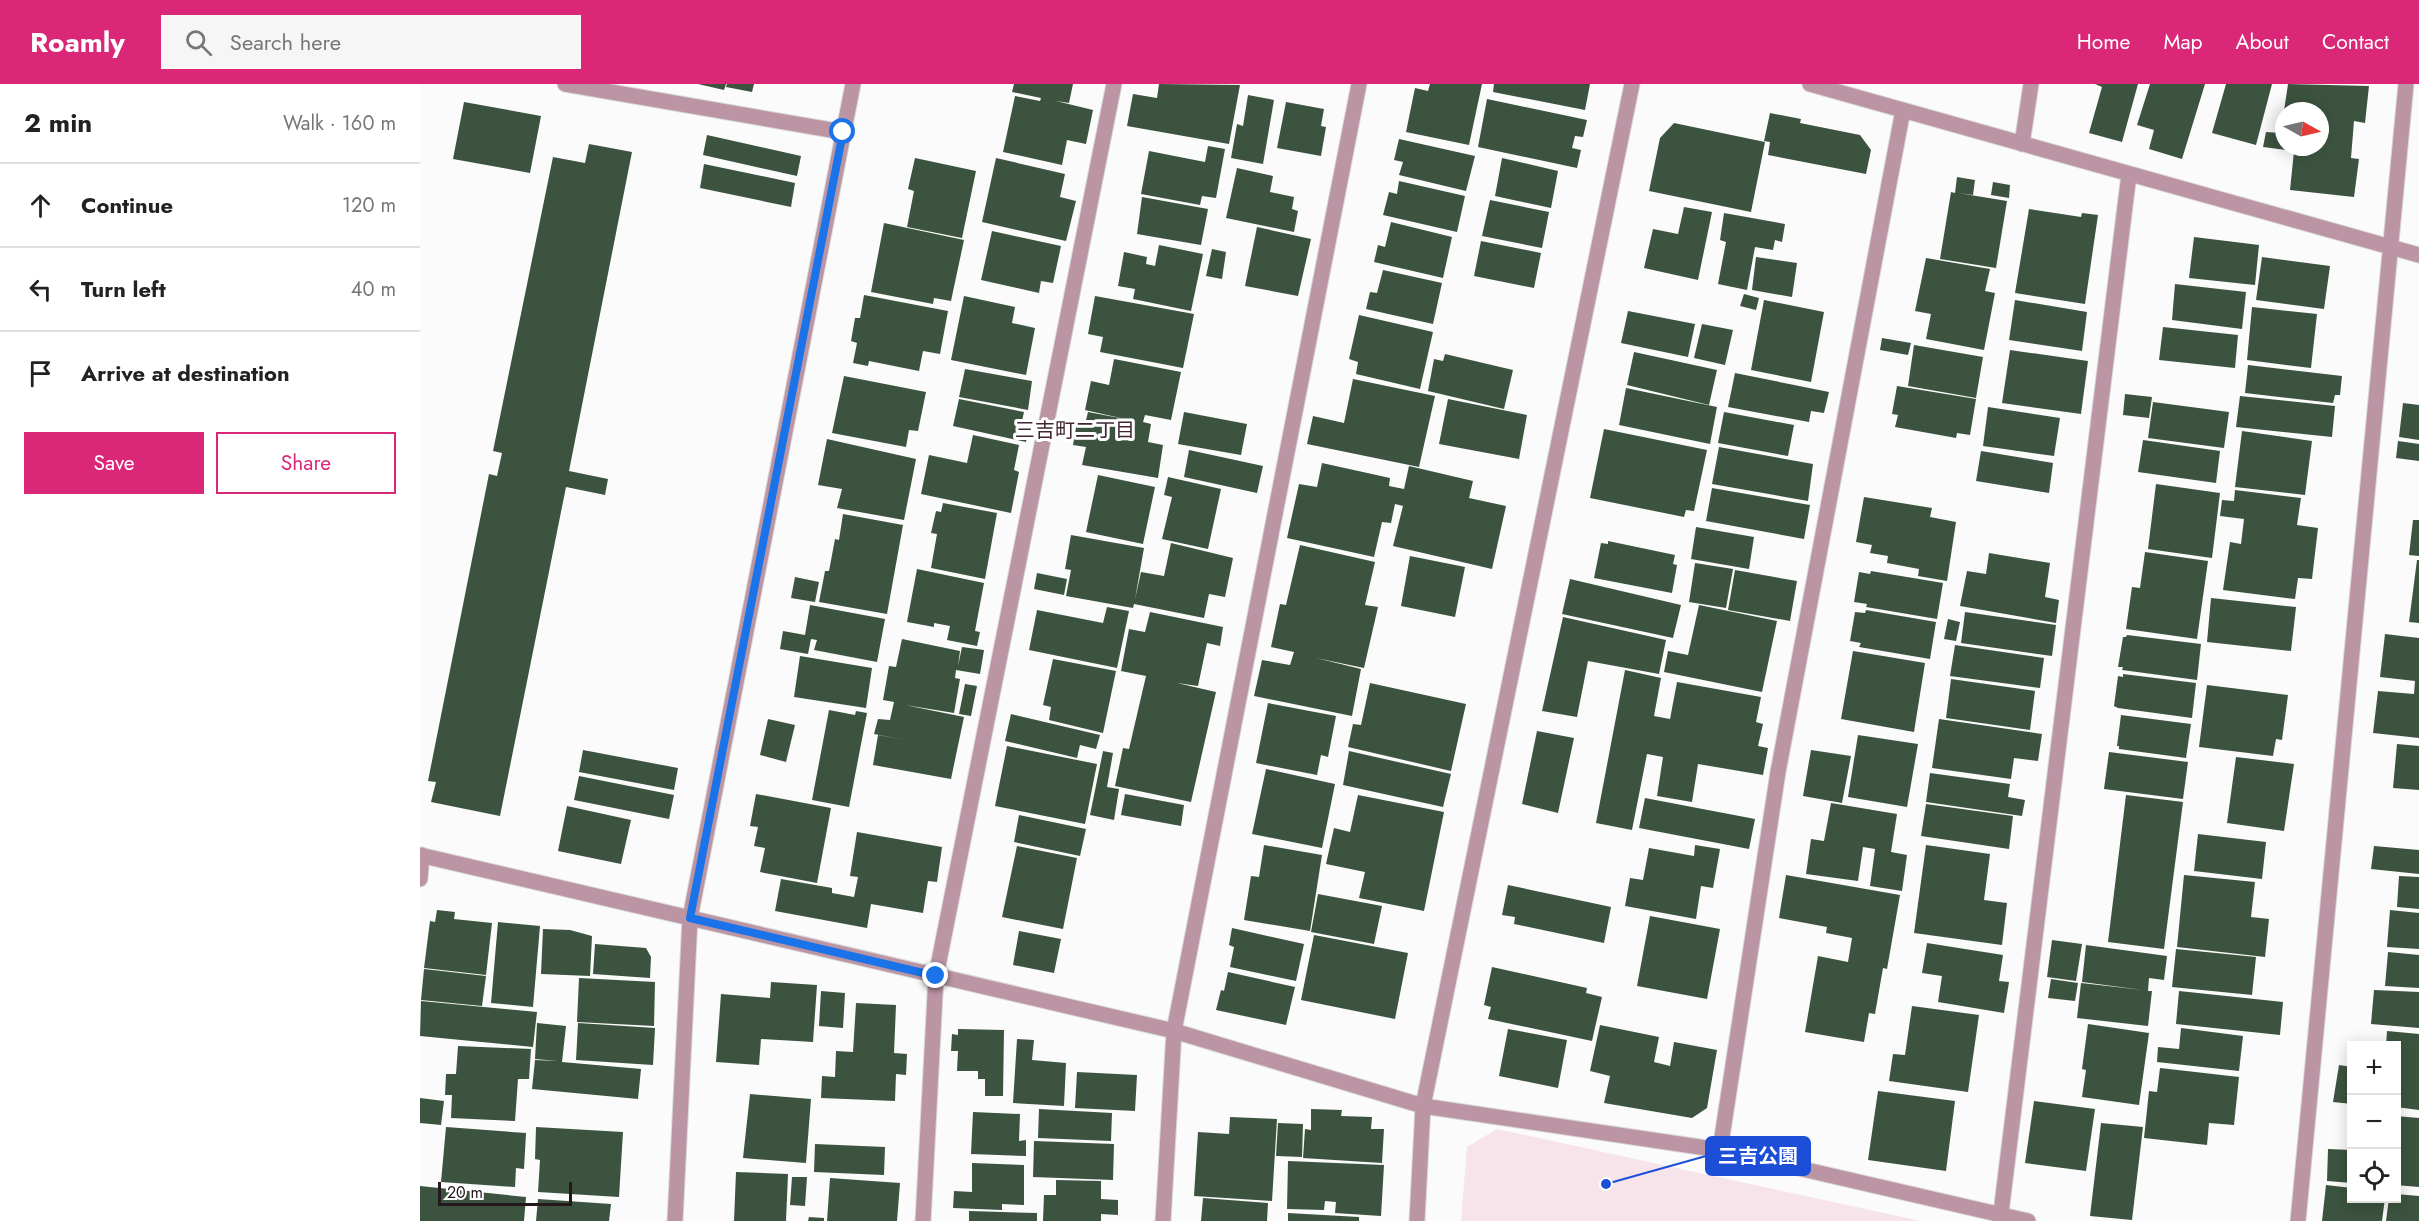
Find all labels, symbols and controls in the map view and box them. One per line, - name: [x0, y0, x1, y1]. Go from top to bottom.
- search box: [161, 15, 581, 69]
- text: Roamly: [30, 22, 125, 63]
- icon: search: [182, 26, 215, 59]
- text: Search here: [230, 26, 341, 58]
- text: Home: [2077, 27, 2130, 57]
- text: Map: [2163, 27, 2203, 57]
- text: About: [2236, 27, 2289, 57]
- text: Contact: [2322, 27, 2389, 57]
- north arrow: [2275, 102, 2329, 156]
- text: 2 min: [24, 104, 92, 142]
- text: Walk · 160 m: [283, 109, 396, 138]
- route start: [829, 118, 855, 144]
- icon: ahead: [24, 189, 57, 222]
- text: Continue: [81, 189, 173, 221]
- text: 120 m: [342, 191, 396, 220]
- icon: left: [24, 273, 57, 306]
- text: Turn left: [81, 273, 166, 305]
- text: 40 m: [351, 275, 396, 304]
- icon: arrive: [24, 357, 57, 390]
- text: Arrive at destination: [81, 357, 290, 389]
- district label: 三吉町二丁目: [1015, 416, 1135, 445]
- button: Save: [24, 432, 204, 494]
- button: Share: [216, 432, 396, 494]
- route end: [922, 962, 948, 988]
- map controls: [2347, 1041, 2401, 1203]
- button: +: [2347, 1041, 2401, 1095]
- button: −: [2347, 1095, 2401, 1149]
- callout: 三吉公園: [1706, 1137, 1810, 1175]
- text: 三吉公園: [1718, 1142, 1798, 1171]
- button: locate: [2347, 1149, 2401, 1203]
- scale bar: [438, 1179, 572, 1206]
- text: 20 m: [447, 1181, 483, 1204]

